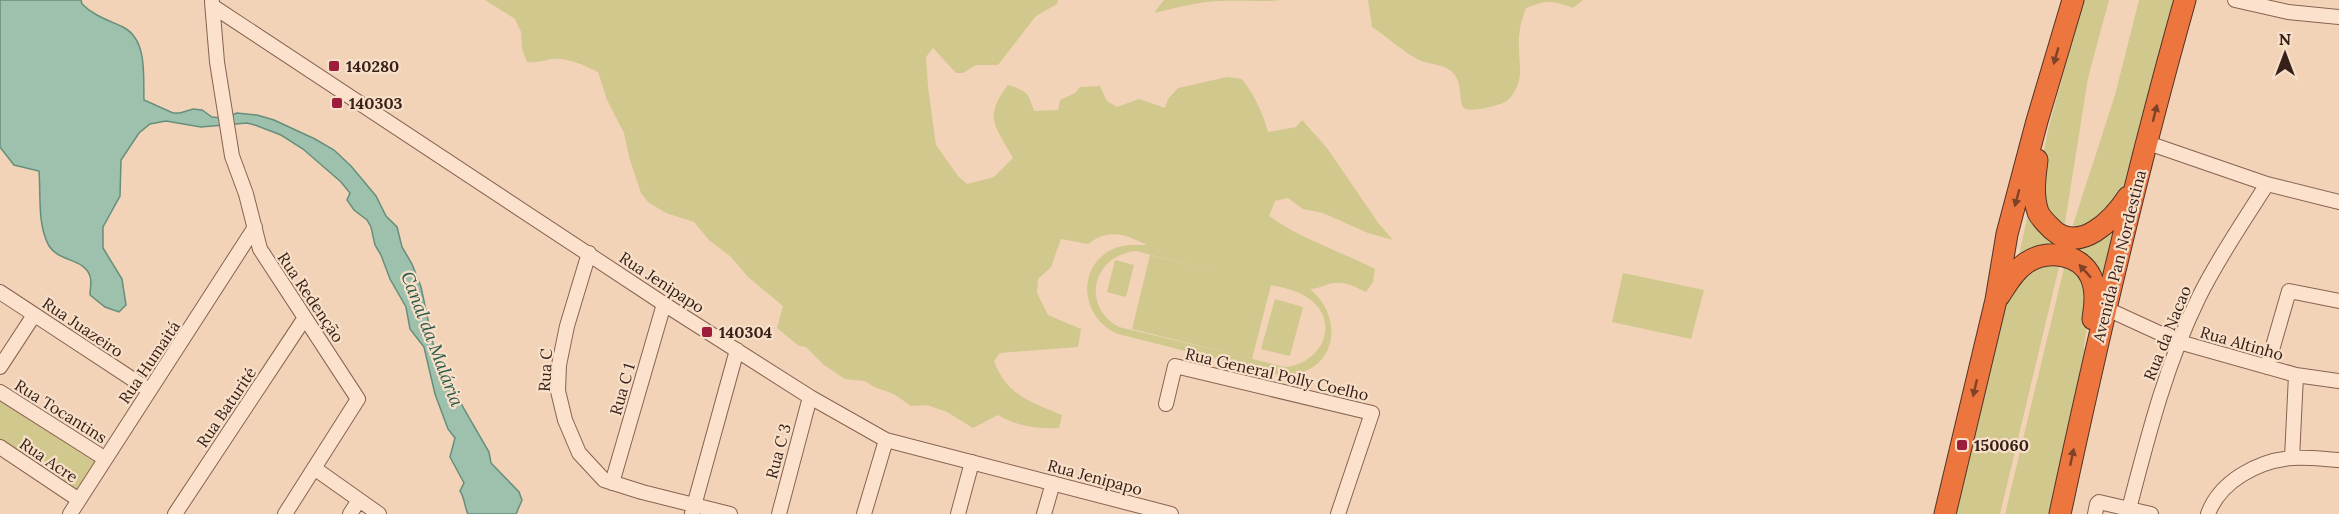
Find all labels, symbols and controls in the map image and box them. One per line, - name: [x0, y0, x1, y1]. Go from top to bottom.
- north arrow: [2255, 24, 2315, 84]
- text: N: [2279, 29, 2291, 49]
- one-way arrow: [2051, 47, 2061, 65]
- place label: 140280: [346, 56, 399, 76]
- marker: 140280: [327, 59, 341, 73]
- place label: 140303: [349, 93, 403, 113]
- marker: 140303: [330, 96, 344, 110]
- one-way arrow: [2151, 104, 2161, 122]
- street label: Avenida Pan Nordestina: [2088, 168, 2150, 345]
- one-way arrow: [2012, 189, 2021, 207]
- street label: Rua Jenipapo: [616, 247, 708, 317]
- street label: Rua Redenção: [273, 248, 349, 346]
- one-way arrow: [2079, 264, 2092, 279]
- water label: Canal da Malária: [396, 268, 469, 410]
- street label: Rua da Nacao: [2139, 283, 2195, 383]
- street label: Rua Juazeiro: [39, 293, 127, 361]
- street label: Rua Humaitá: [114, 317, 184, 407]
- place label: 140304: [719, 322, 773, 342]
- street label: Rua Altinho: [2198, 322, 2286, 364]
- marker: 140304: [700, 325, 714, 339]
- street label: Rua General Polly Coelho: [1183, 343, 1371, 405]
- street label: Rua C: [534, 348, 556, 392]
- street label: Rua C 1: [605, 360, 639, 417]
- street label: Rua Baturité: [192, 363, 260, 451]
- street label: Rua Tocantins: [11, 375, 111, 447]
- one-way arrow: [1970, 379, 1979, 398]
- street label: Rua C 3: [761, 421, 795, 481]
- street label: Rua Acre: [16, 433, 82, 487]
- place label: 150060: [1974, 435, 2029, 455]
- marker: 150060: [1955, 438, 1969, 452]
- one-way arrow: [2068, 447, 2077, 466]
- street label: Rua Jenipapo: [1045, 455, 1145, 499]

